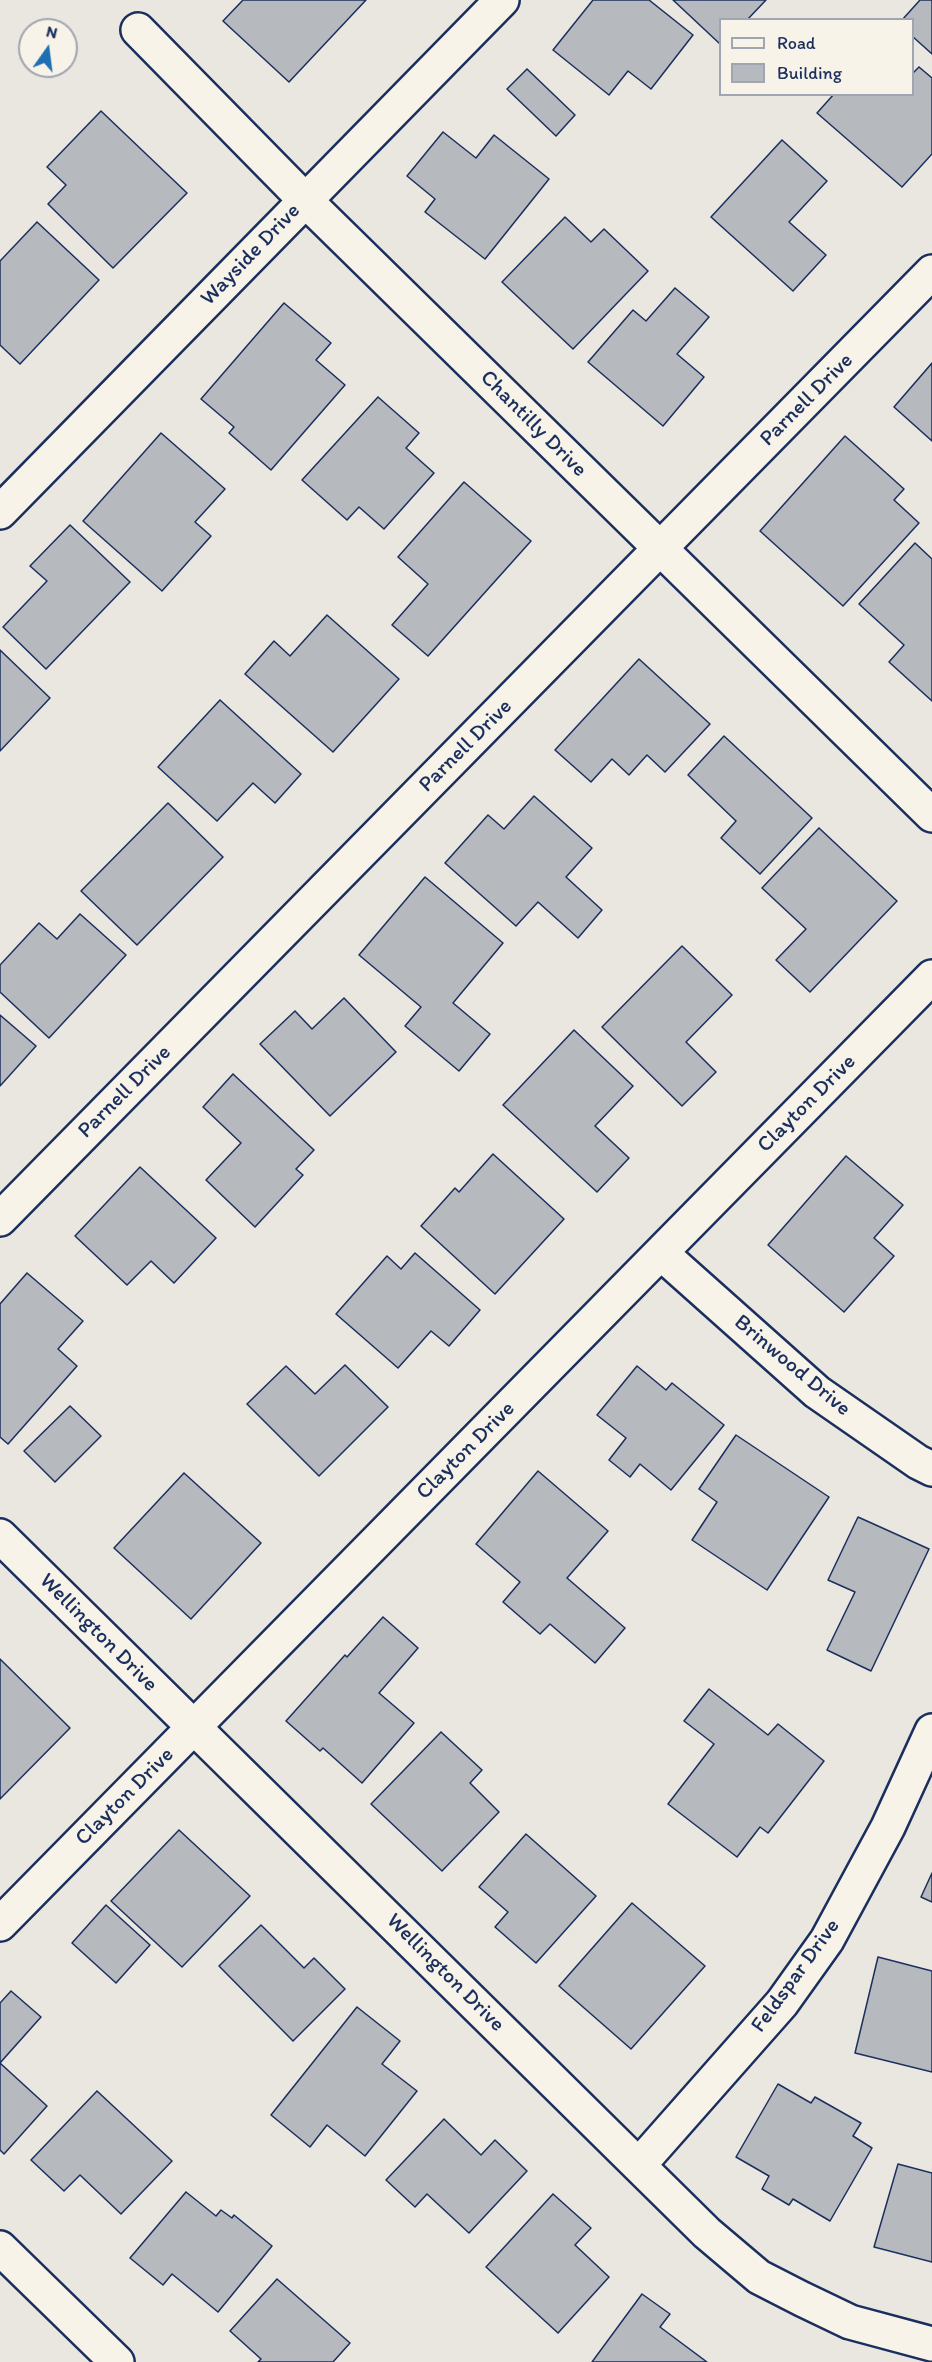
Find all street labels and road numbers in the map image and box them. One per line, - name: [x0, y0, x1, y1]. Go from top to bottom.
- street label: Wayside Drive: [196, 198, 306, 312]
- street label: Parnell Drive: [755, 348, 859, 452]
- street label: Chantilly Drive: [474, 365, 592, 483]
- street label: Parnell Drive: [414, 694, 518, 798]
- street label: Parnell Drive: [73, 1040, 177, 1144]
- street label: Clayton Drive: [752, 1049, 862, 1159]
- street label: Brinwood Drive: [728, 1310, 856, 1422]
- street label: Clayton Drive: [411, 1396, 521, 1506]
- street label: Wellington Drive: [33, 1568, 163, 1698]
- street label: Clayton Drive: [70, 1742, 180, 1852]
- street label: Wellington Drive: [380, 1908, 510, 2038]
- street label: Feldspar Drive: [746, 1914, 846, 2038]

